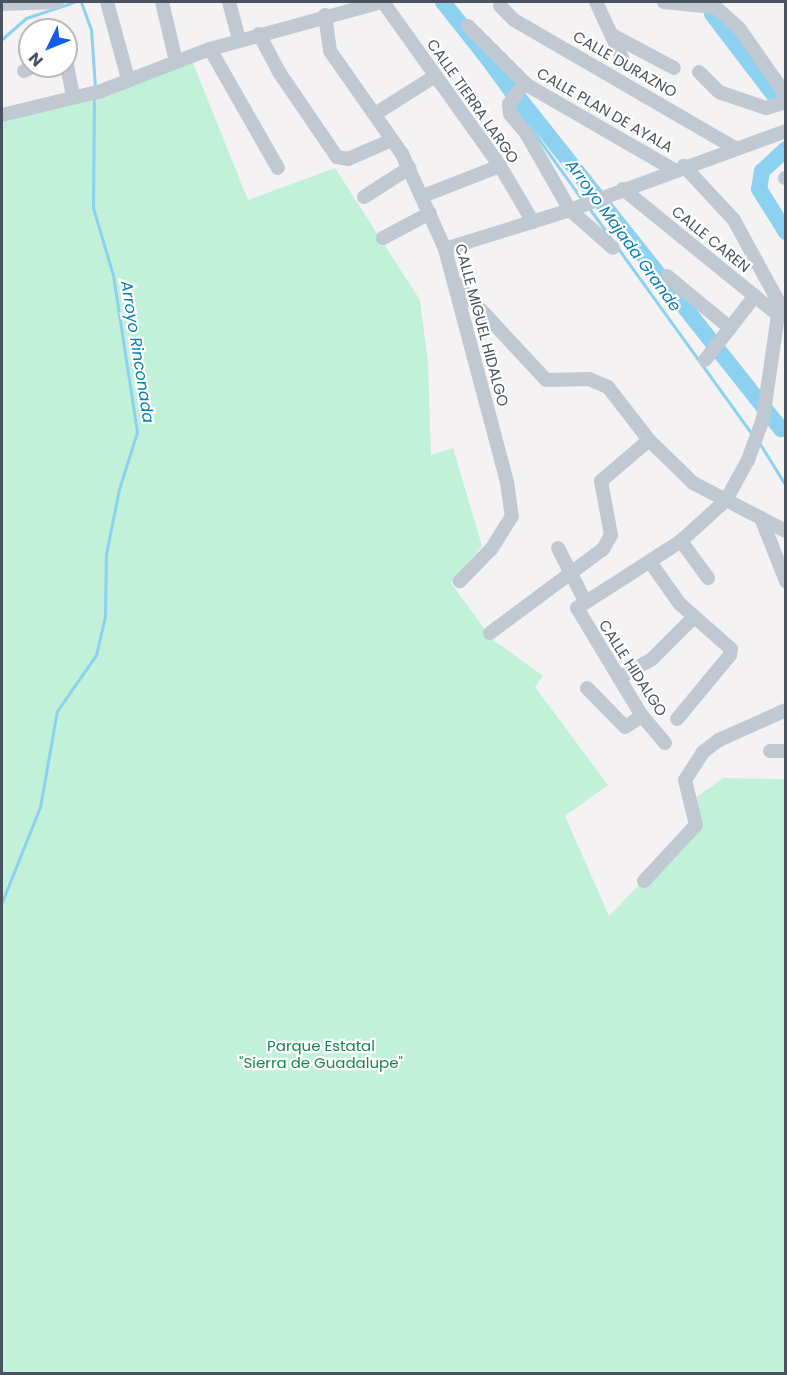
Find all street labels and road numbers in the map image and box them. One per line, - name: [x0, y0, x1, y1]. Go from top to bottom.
- street label: CALLE DURAZNO: [570, 27, 680, 101]
- street label: CALLE TIERRA LARGO: [423, 35, 523, 167]
- street label: CALLE PLAN DE AYALA: [534, 64, 676, 156]
- street label: CALLE CAREN: [668, 202, 754, 276]
- street label: CALLE MIGUEL HIDALGO: [452, 242, 512, 408]
- street label: CALLE HIDALGO: [595, 617, 671, 719]

